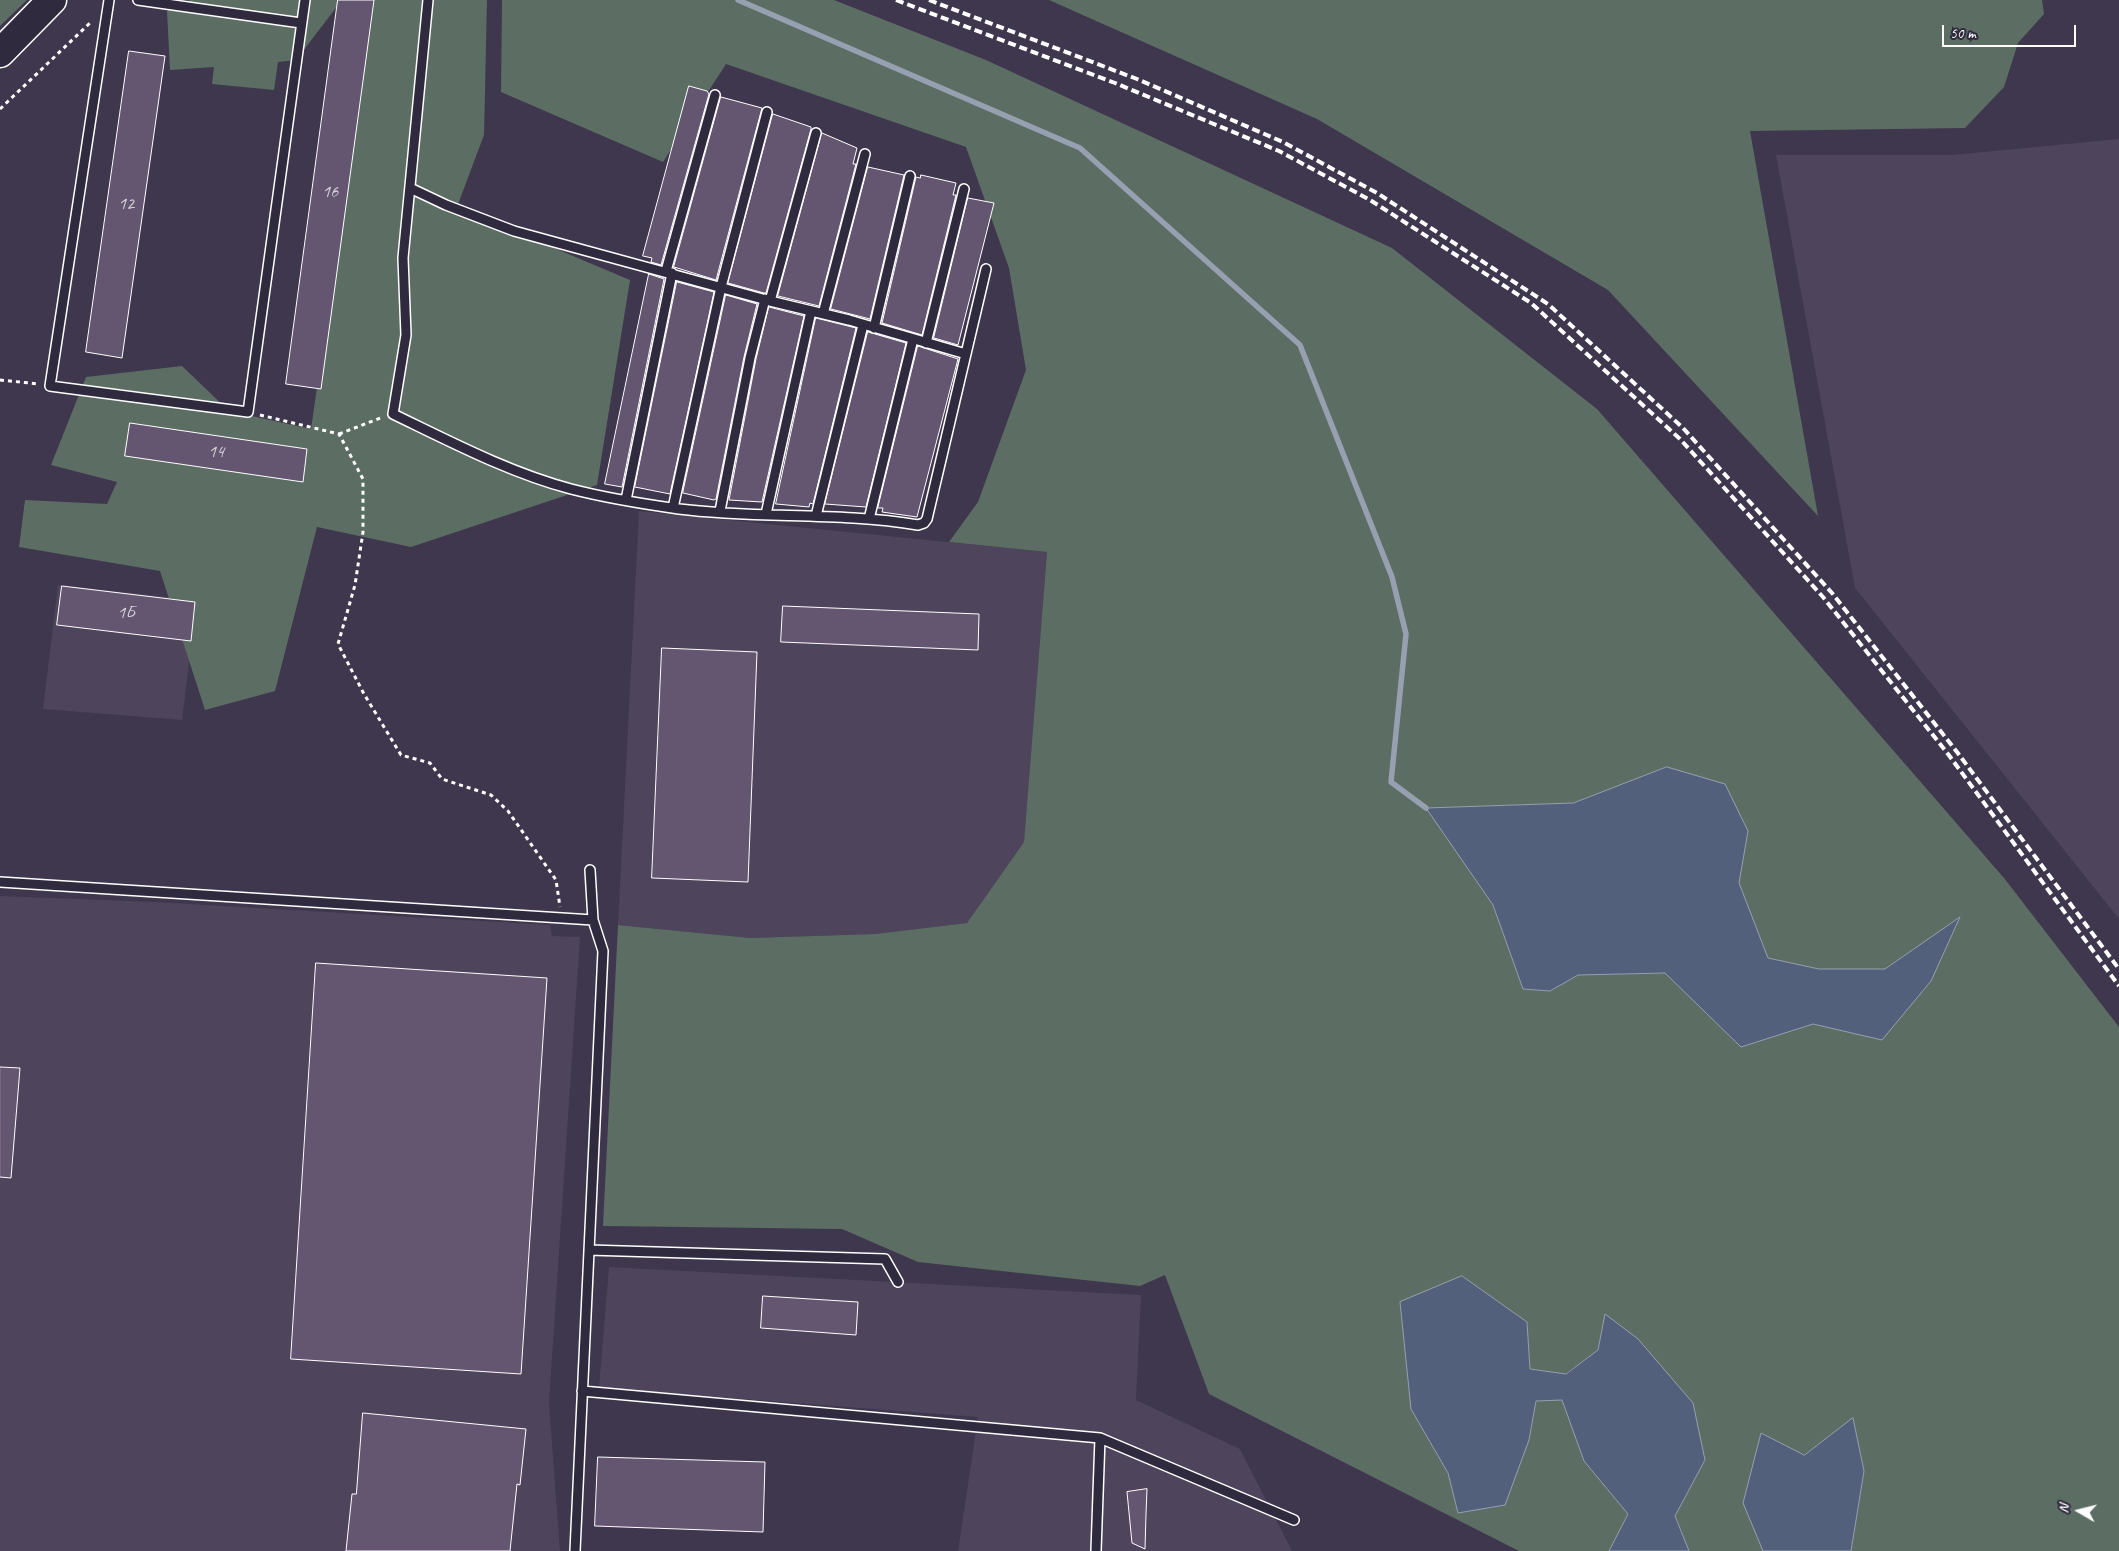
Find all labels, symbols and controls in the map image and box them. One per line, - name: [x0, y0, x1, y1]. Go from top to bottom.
- scale bar: [1944, 15, 2078, 47]
- text: 50 m: [1950, 24, 1976, 43]
- house number: 16: [322, 181, 338, 203]
- house number: 12: [118, 193, 134, 215]
- house number: 14: [208, 441, 224, 463]
- house number: 1Б: [117, 602, 135, 624]
- north arrow: [2054, 1486, 2104, 1536]
- text: N: [2055, 1503, 2073, 1514]

